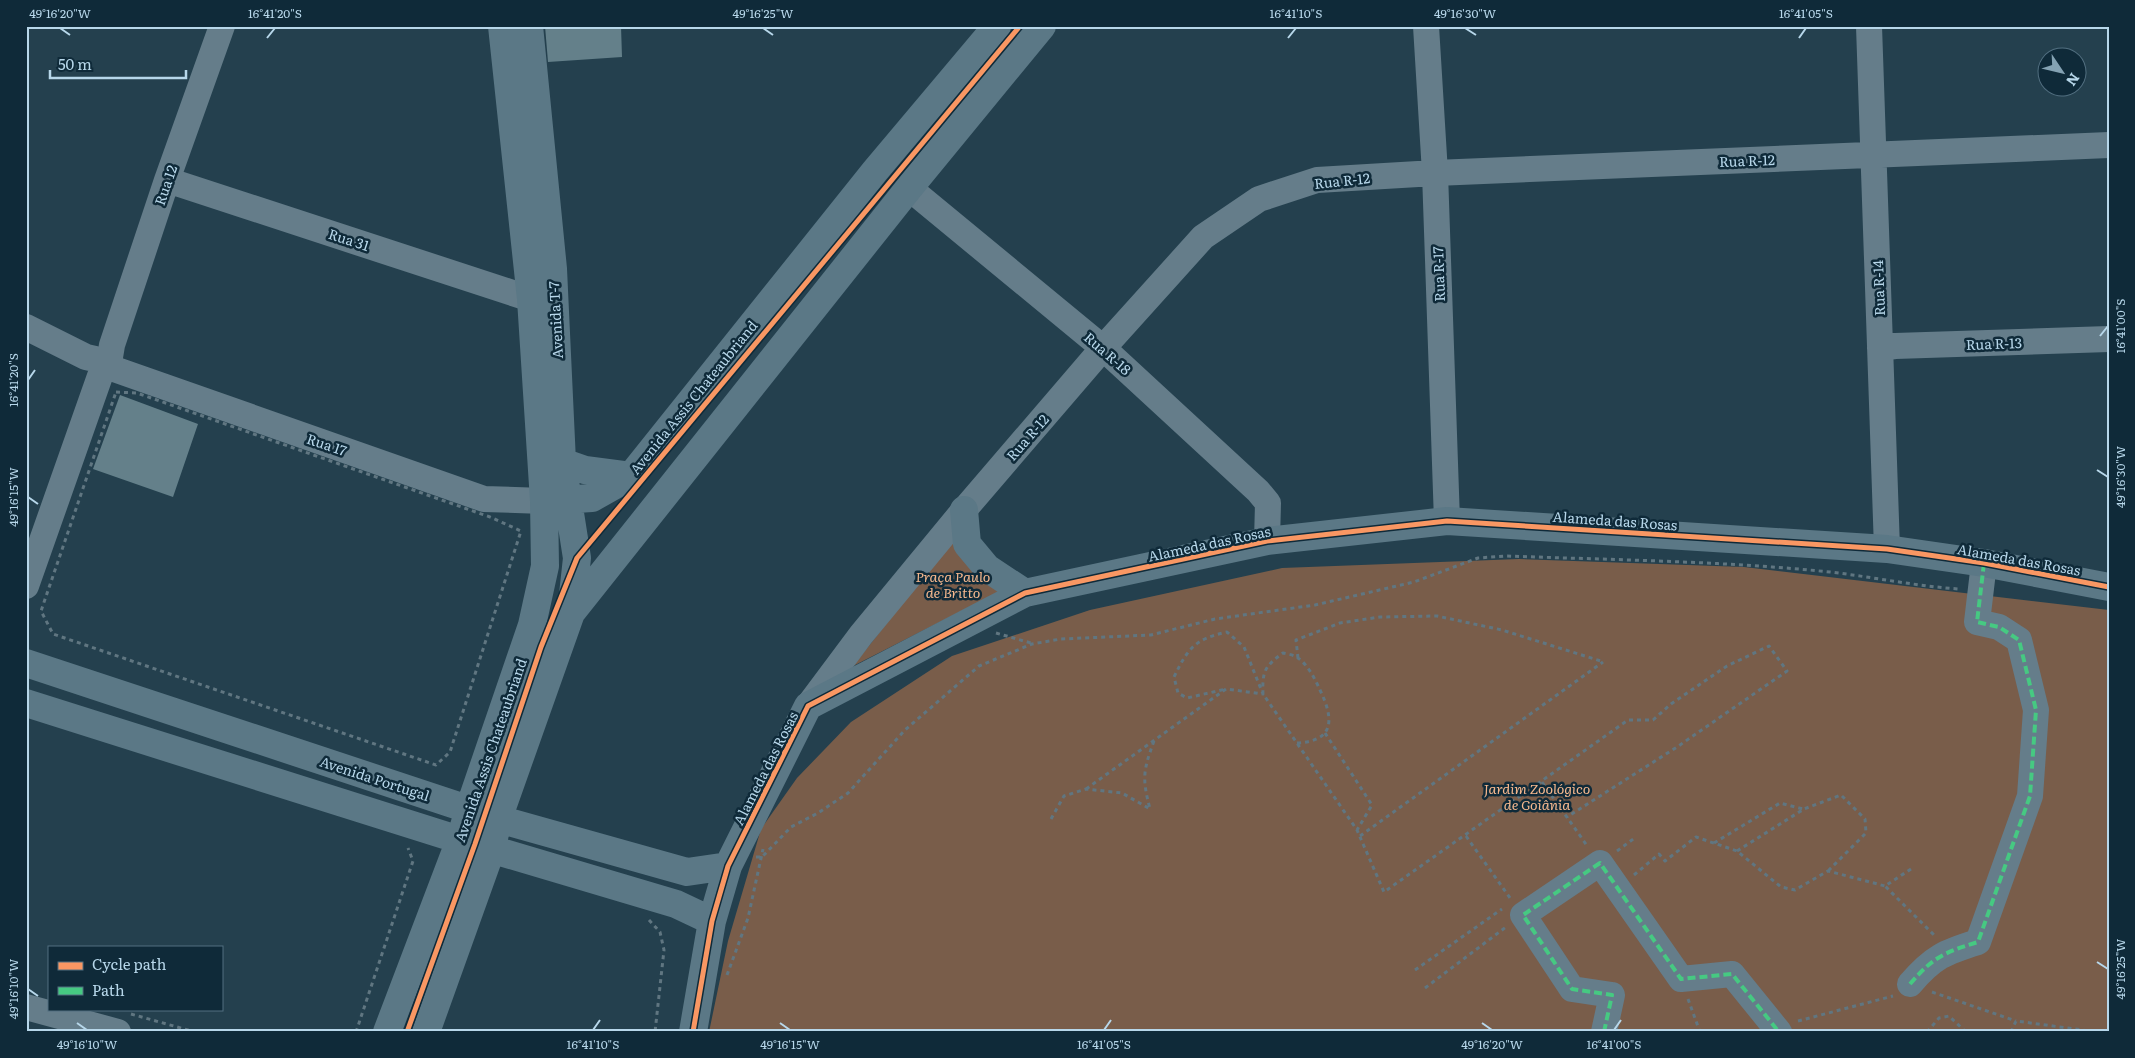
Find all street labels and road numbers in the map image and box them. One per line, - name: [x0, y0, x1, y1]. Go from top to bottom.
- street label: Rua R-12: [1719, 149, 1775, 171]
- street label: Rua 12: [149, 162, 181, 208]
- street label: Rua R-12: [1313, 167, 1371, 193]
- street label: Rua 31: [326, 223, 372, 255]
- street label: Rua R-17: [1427, 246, 1449, 302]
- street label: Rua R-14: [1867, 259, 1889, 316]
- street label: Avenida T-7: [543, 281, 567, 359]
- street label: Avenida Assis Chateaubriand: [624, 315, 762, 478]
- street label: Rua R-18: [1080, 327, 1136, 379]
- street label: Rua R-13: [1965, 332, 2023, 354]
- street label: Rua R-12: [1001, 409, 1053, 465]
- street label: Rua 17: [304, 428, 350, 460]
- street label: Alameda das Rosas: [1552, 506, 1678, 534]
- street label: Alameda das Rosas: [1146, 520, 1272, 566]
- street label: Alameda das Rosas: [1956, 538, 2082, 580]
- street label: Avenida Assis Chateaubriand: [449, 655, 531, 845]
- street label: Alameda das Rosas: [728, 708, 802, 828]
- street label: Avenida Portugal: [318, 751, 433, 805]

